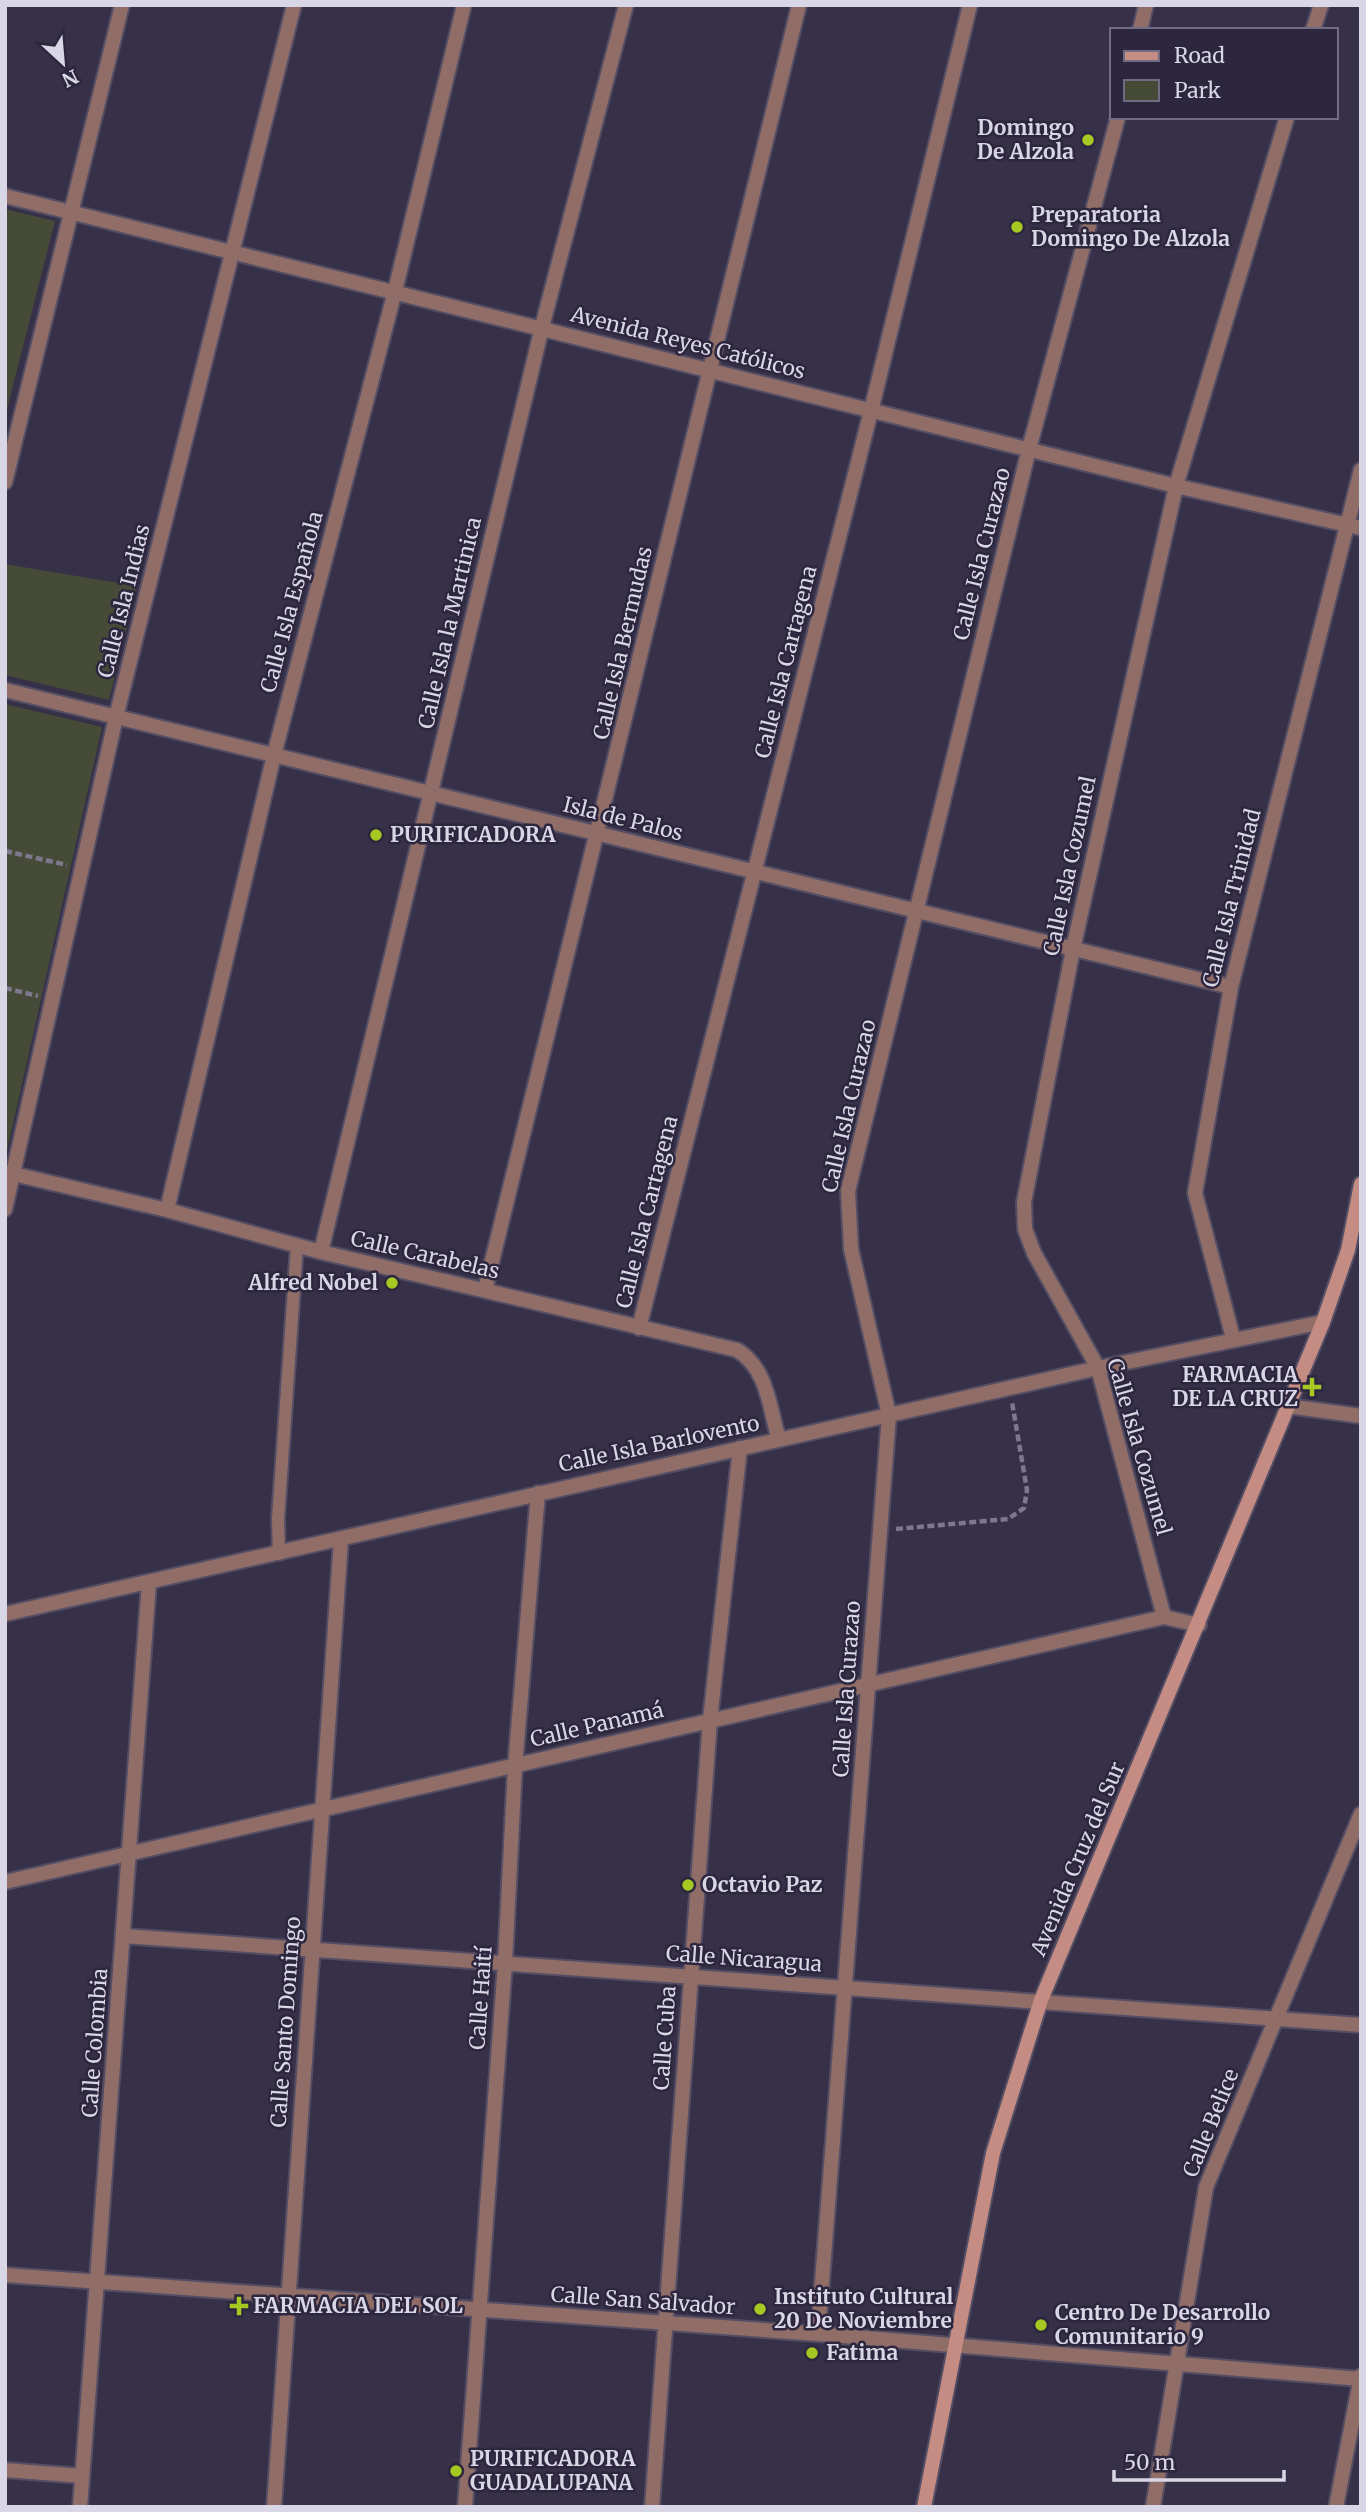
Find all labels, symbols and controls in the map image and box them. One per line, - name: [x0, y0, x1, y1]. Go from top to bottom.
- north arrow: [28, 28, 98, 98]
- legend: [1110, 28, 1338, 119]
- text: Road: [1174, 42, 1225, 69]
- text: N: [58, 64, 82, 92]
- text: Park: [1174, 77, 1221, 104]
- place label: Domingo De Alzola: [977, 114, 1074, 165]
- marker: Domingo De Alzola: [1080, 132, 1096, 148]
- place label: Preparatoria Domingo De Alzola: [1031, 201, 1230, 252]
- marker: Preparatoria Domingo De Alzola: [1009, 219, 1025, 235]
- street label: Avenida Reyes Católicos: [567, 300, 808, 385]
- street label: Calle Isla Curazao: [947, 465, 1016, 643]
- street label: Calle Isla Española: [254, 508, 329, 695]
- street label: Calle Isla la Martinica: [412, 514, 487, 731]
- street label: Calle Isla Indias: [91, 521, 156, 680]
- street label: Calle Isla Bermudas: [587, 544, 658, 742]
- street label: Calle Isla Cartagena: [749, 563, 822, 761]
- street label: Calle Isla Cozumel: [1037, 773, 1102, 958]
- street label: Isla de Palos: [560, 791, 686, 846]
- street label: Calle Isla Trinidad: [1196, 806, 1267, 990]
- place label: PURIFICADORA: [390, 821, 557, 848]
- marker: PURIFICADORA: [368, 827, 384, 843]
- street label: Calle Isla Curazao: [815, 1017, 882, 1195]
- street label: Calle Isla Cartagena: [610, 1113, 683, 1311]
- street label: Calle Carabelas: [348, 1224, 502, 1285]
- place label: Alfred Nobel: [247, 1269, 378, 1296]
- marker: Alfred Nobel: [384, 1275, 400, 1291]
- street label: Calle Isla Cozumel: [1101, 1355, 1178, 1539]
- place label: FARMACIA DE LA CRUZ: [1172, 1361, 1299, 1412]
- marker: FARMACIA DE LA CRUZ: [1304, 1379, 1320, 1395]
- street label: Calle Isla Barlovento: [556, 1409, 762, 1478]
- street label: Calle Isla Curazao: [827, 1600, 866, 1778]
- street label: Calle Panamá: [528, 1696, 666, 1753]
- street label: Avenida Cruz del Sur: [1024, 1758, 1131, 1961]
- place label: Octavio Paz: [702, 1871, 823, 1898]
- marker: Octavio Paz: [680, 1877, 696, 1893]
- street label: Calle Santo Domingo: [265, 1916, 306, 2128]
- street label: Calle Nicaragua: [665, 1940, 823, 1977]
- street label: Calle Haití: [463, 1944, 498, 2051]
- street label: Calle Colombia: [76, 1967, 113, 2119]
- street label: Calle Cuba: [647, 1985, 682, 2091]
- street label: Calle Belice: [1177, 2065, 1244, 2181]
- street label: Calle San Salvador: [550, 2281, 736, 2320]
- place label: Instituto Cultural 20 De Noviembre: [774, 2283, 954, 2334]
- place label: FARMACIA DEL SOL: [253, 2292, 464, 2319]
- marker: FARMACIA DEL SOL: [231, 2298, 247, 2314]
- place label: Centro De Desarrollo Comunitario 9: [1055, 2299, 1270, 2350]
- marker: Instituto Cultural 20 De Noviembre: [752, 2301, 768, 2317]
- marker: Centro De Desarrollo Comunitario 9: [1033, 2317, 1049, 2333]
- place label: Fatima: [826, 2339, 898, 2366]
- marker: Fatima: [804, 2345, 820, 2361]
- scale bar: [1114, 2438, 1284, 2482]
- place label: PURIFICADORA GUADALUPANA: [470, 2445, 637, 2496]
- text: 50 m: [1124, 2449, 1175, 2476]
- marker: PURIFICADORA GUADALUPANA: [448, 2463, 464, 2479]

